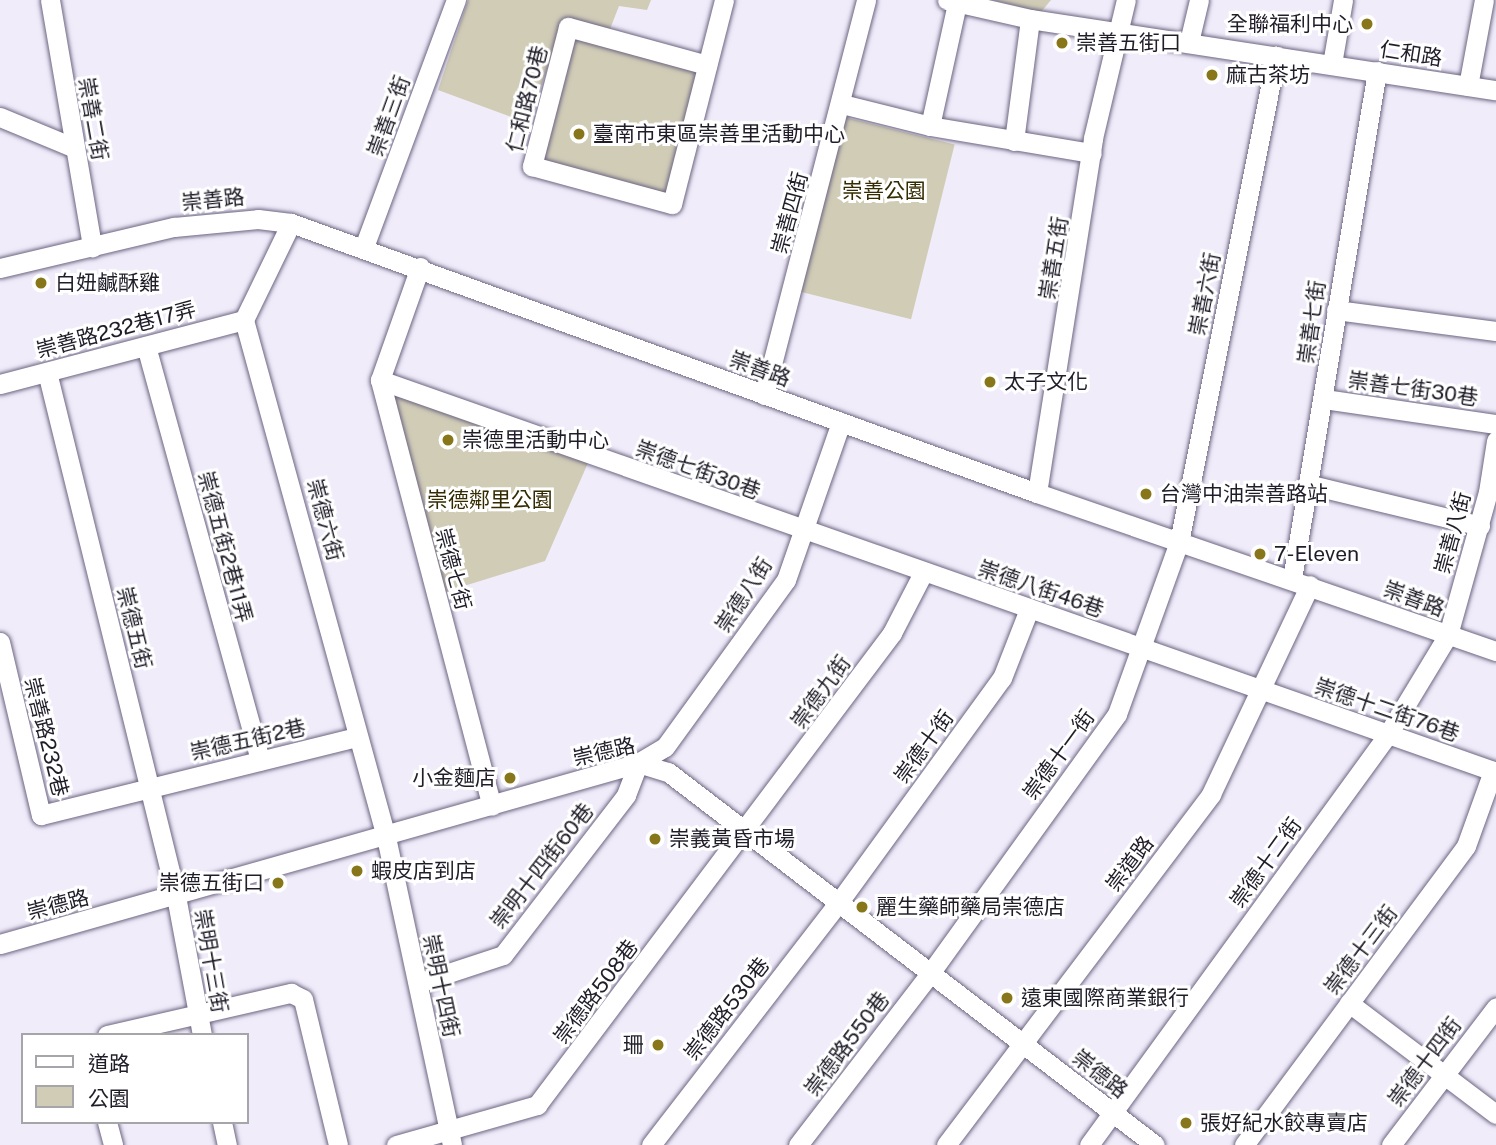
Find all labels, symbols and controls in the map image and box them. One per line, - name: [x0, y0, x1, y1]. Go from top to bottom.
- place label: 全聯福利中心: [1227, 11, 1353, 37]
- marker: 全聯福利中心: [1359, 16, 1375, 32]
- place label: 崇善五街口: [1076, 30, 1181, 56]
- marker: 崇善五街口: [1054, 35, 1070, 51]
- street label: 仁和路: [1378, 37, 1444, 71]
- street label: 仁和路70巷: [502, 43, 552, 155]
- place label: 麻古茶坊: [1226, 62, 1310, 88]
- marker: 麻古茶坊: [1204, 67, 1220, 83]
- street label: 崇善三街: [363, 72, 415, 160]
- street label: 崇善二街: [73, 75, 113, 163]
- place label: 臺南市東區崇善里活動中心: [593, 121, 845, 147]
- marker: 臺南市東區崇善里活動中心: [571, 126, 587, 142]
- street label: 崇善四街: [767, 169, 813, 257]
- park label: 崇善公園: [842, 178, 926, 204]
- street label: 崇善路: [180, 184, 246, 216]
- street label: 崇善五街: [1035, 215, 1073, 301]
- street label: 崇善六街: [1185, 250, 1225, 338]
- place label: 白妞鹹酥雞: [55, 270, 160, 296]
- marker: 白妞鹹酥雞: [33, 275, 49, 291]
- street label: 崇善七街: [1294, 279, 1330, 365]
- street label: 崇善路232巷17弄: [33, 297, 199, 363]
- street label: 崇善路: [726, 346, 794, 392]
- street label: 崇善七街30巷: [1346, 367, 1480, 411]
- place label: 太子文化: [1004, 369, 1088, 395]
- marker: 太子文化: [982, 374, 998, 390]
- place label: 崇德里活動中心: [462, 427, 609, 453]
- marker: 崇德里活動中心: [440, 432, 456, 448]
- street label: 崇德七街30巷: [632, 436, 764, 504]
- street label: 崇德五街2巷11弄: [193, 469, 257, 625]
- street label: 崇德六街: [302, 476, 348, 564]
- place label: 台灣中油崇善路站: [1160, 481, 1328, 507]
- marker: 台灣中油崇善路站: [1138, 486, 1154, 502]
- park label: 崇德鄰里公園: [427, 487, 553, 513]
- street label: 崇善八街: [1430, 489, 1476, 577]
- street label: 崇德七街: [430, 525, 476, 613]
- place label: 7-Eleven: [1274, 541, 1359, 567]
- marker: 7-Eleven: [1252, 546, 1268, 562]
- street label: 崇德八街: [711, 553, 777, 637]
- street label: 崇德八街46巷: [975, 556, 1107, 622]
- street label: 崇善路: [1380, 576, 1448, 622]
- street label: 崇德五街: [112, 584, 156, 672]
- street label: 崇德九街: [786, 651, 856, 733]
- street label: 崇德十二街76巷: [1311, 673, 1463, 747]
- street label: 崇善路232巷: [19, 675, 73, 799]
- street label: 崇德十一街: [1018, 705, 1100, 805]
- street label: 崇德十街: [889, 706, 959, 788]
- street label: 崇德五街2巷: [188, 715, 308, 765]
- street label: 崇德路: [570, 733, 638, 771]
- place label: 小金麵店: [412, 765, 496, 791]
- marker: 小金麵店: [502, 770, 518, 786]
- street label: 崇明十四街60巷: [485, 798, 599, 934]
- street label: 崇德十二街: [1225, 813, 1307, 913]
- place label: 崇義黃昏市場: [669, 826, 795, 852]
- marker: 崇義黃昏市場: [647, 831, 663, 847]
- street label: 崇道路: [1101, 831, 1159, 897]
- place label: 蝦皮店到店: [371, 858, 476, 884]
- marker: 蝦皮店到店: [349, 863, 365, 879]
- place label: 崇德五街口: [159, 870, 264, 896]
- marker: 崇德五街口: [270, 875, 286, 891]
- street label: 崇德路: [24, 885, 92, 925]
- place label: 麗生藥師藥局崇德店: [876, 894, 1065, 920]
- marker: 麗生藥師藥局崇德店: [854, 899, 870, 915]
- street label: 崇德十三街: [1319, 900, 1403, 1000]
- street label: 崇明十三街: [189, 907, 233, 1015]
- street label: 崇明十四街: [418, 932, 464, 1040]
- street label: 崇德路508巷: [549, 935, 643, 1049]
- street label: 崇德路530巷: [679, 953, 775, 1065]
- place label: 遠東國際商業銀行: [1021, 985, 1189, 1011]
- street label: 崇德路550巷: [800, 987, 894, 1101]
- marker: 遠東國際商業銀行: [999, 990, 1015, 1006]
- street label: 崇德十四街: [1383, 1012, 1467, 1112]
- place label: 珊: [623, 1032, 644, 1058]
- legend: [21, 1033, 248, 1124]
- marker: 珊: [650, 1037, 666, 1053]
- street label: 崇德路: [1067, 1045, 1133, 1103]
- text: 道路: [88, 1051, 130, 1076]
- text: 公園: [88, 1086, 130, 1111]
- place label: 張好紀水餃專賣店: [1200, 1110, 1368, 1136]
- marker: 張好紀水餃專賣店: [1178, 1115, 1194, 1131]

